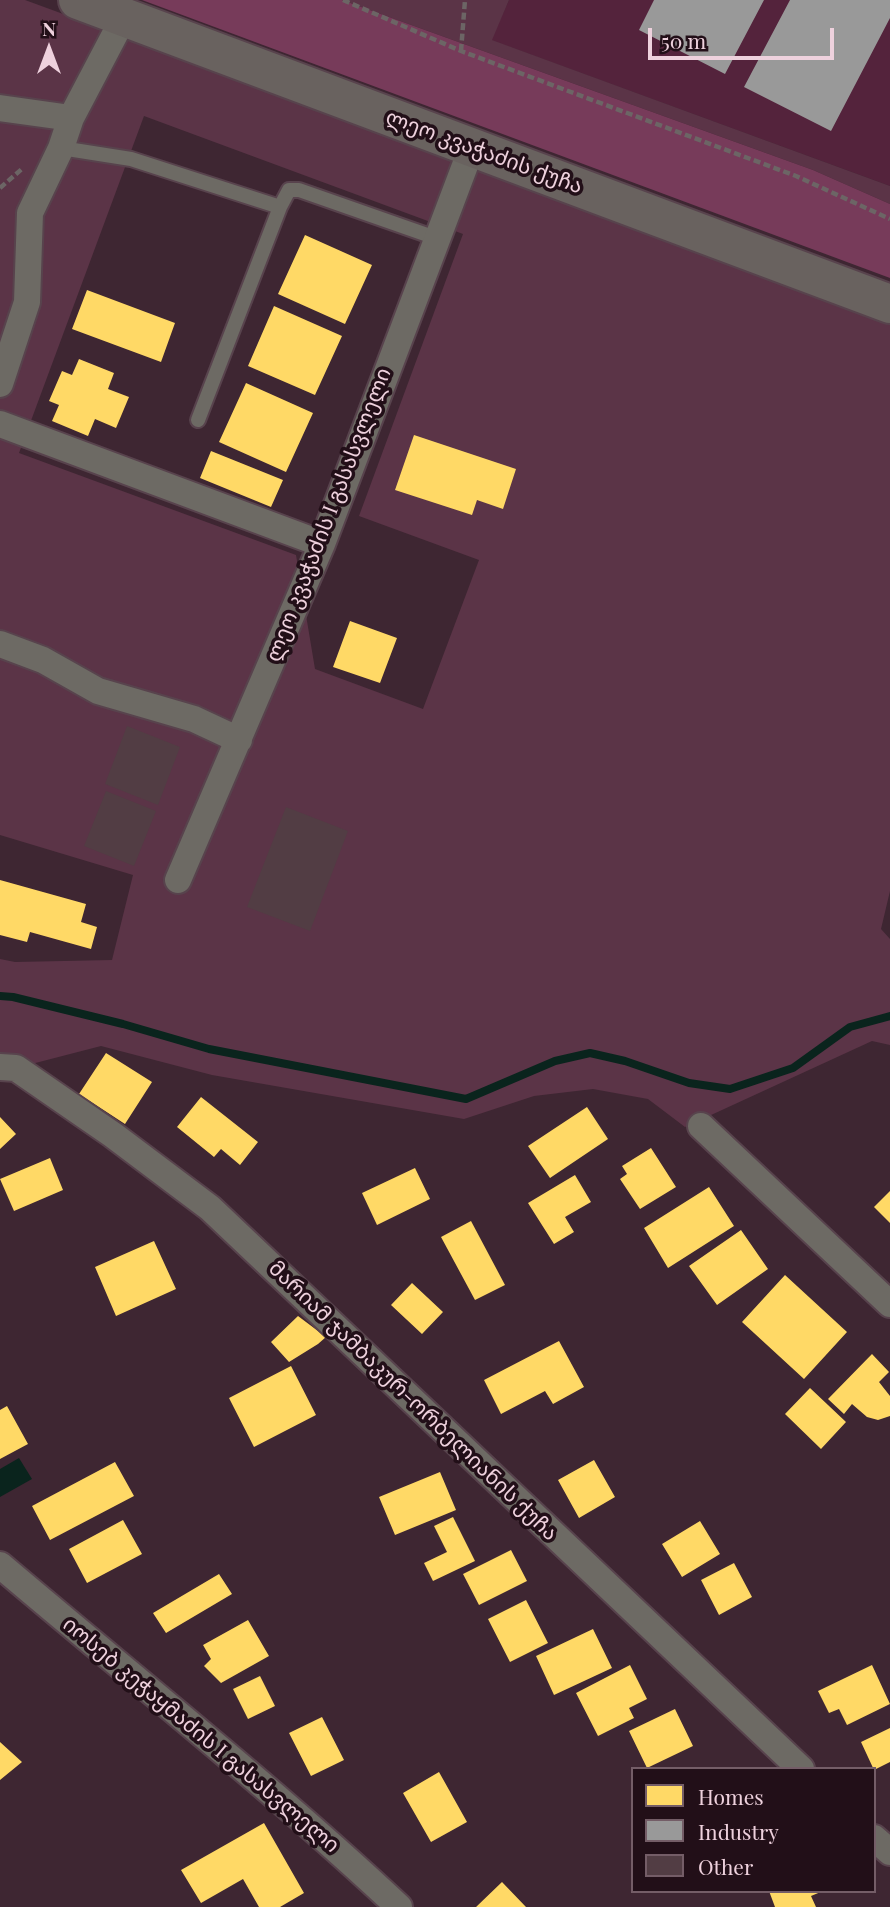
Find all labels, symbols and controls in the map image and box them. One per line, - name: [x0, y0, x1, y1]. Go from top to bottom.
- north arrow: [14, 14, 84, 84]
- scale bar: [652, 14, 838, 58]
- text: N: [42, 15, 56, 41]
- text: 50 m: [661, 26, 706, 54]
- street label: ლეო კვაჭაძის ქუჩა: [382, 105, 586, 199]
- street label: ლეო კვაჭაძის I გასასვლელი: [261, 364, 397, 666]
- street label: მარიამ ჯამბაკურ-ორბელიანის ქუჩა: [263, 1256, 563, 1546]
- street label: იოსებ კეჭაყმაძის I გასასვლელი: [58, 1612, 344, 1858]
- legend: [631, 1767, 876, 1893]
- text: Homes: [698, 1782, 764, 1810]
- text: Industry: [698, 1817, 779, 1845]
- text: Other: [698, 1852, 753, 1880]

